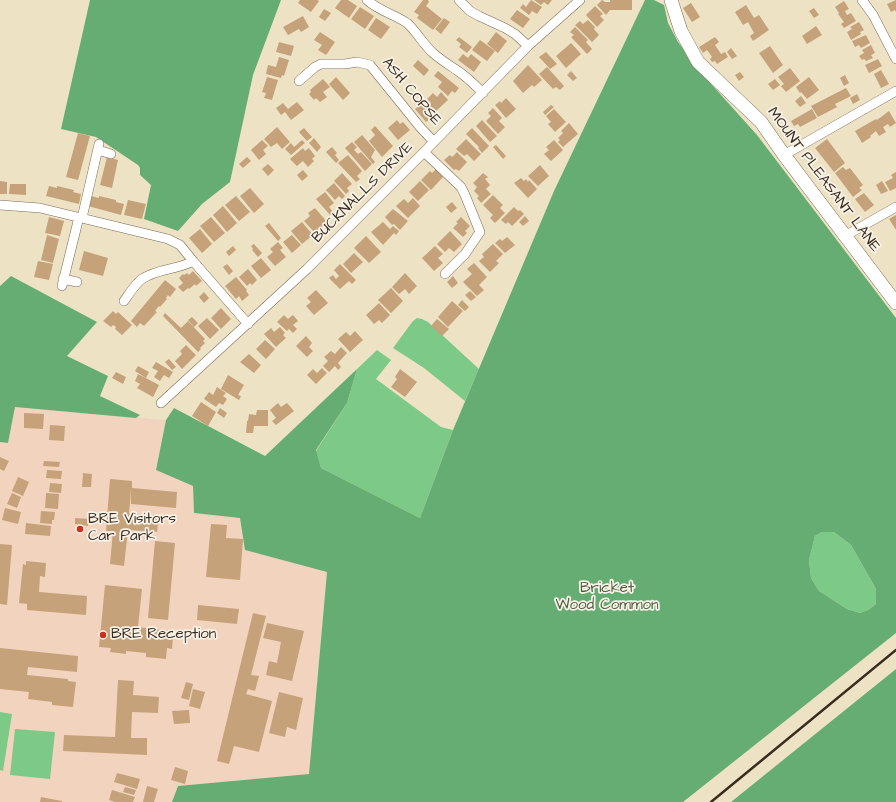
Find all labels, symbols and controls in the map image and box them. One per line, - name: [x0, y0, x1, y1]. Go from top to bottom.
- street label: ASH COPSE: [377, 54, 445, 130]
- street label: MOUNT PLEASANT LANE: [763, 104, 883, 256]
- street label: BUCKNALLS DRIVE: [309, 139, 417, 247]
- place label: BRE Visitors Car Park: [88, 511, 176, 546]
- marker: BRE Visitors Car Park: [75, 524, 85, 534]
- park label: Bricket Wood Common: [555, 580, 659, 615]
- place label: BRE Reception: [111, 626, 216, 644]
- marker: BRE Reception: [98, 630, 108, 640]

